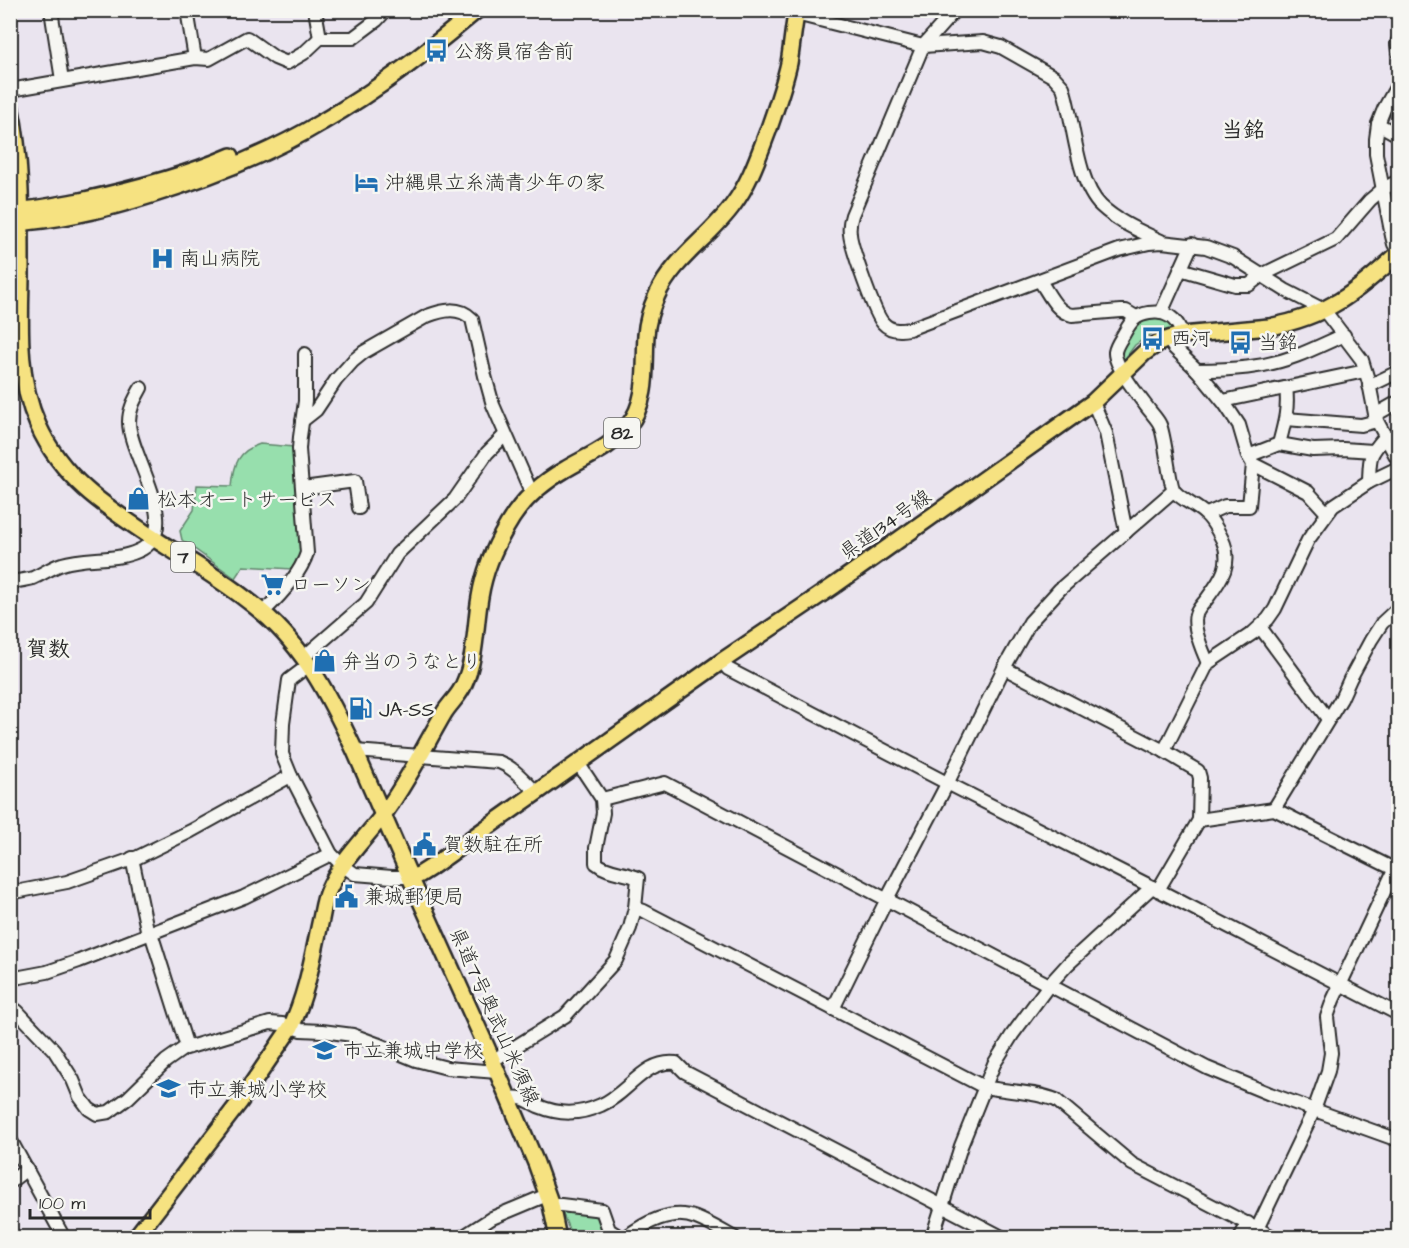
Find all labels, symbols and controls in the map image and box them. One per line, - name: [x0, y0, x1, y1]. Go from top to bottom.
- bus stop icon: 公務員宿舎前: [423, 38, 449, 64]
- place label: 公務員宿舎前: [454, 38, 574, 66]
- district label: 当銘: [1221, 115, 1265, 146]
- hotel icon: 沖縄県立糸満青少年の家: [354, 169, 380, 195]
- place label: 沖縄県立糸満青少年の家: [385, 169, 605, 197]
- hospital icon: 南山病院: [149, 245, 175, 271]
- place label: 南山病院: [180, 245, 260, 273]
- bus stop icon: 西河: [1140, 325, 1166, 351]
- place label: 西河: [1171, 325, 1211, 353]
- bus stop icon: 当銘: [1227, 329, 1253, 355]
- place label: 当銘: [1258, 329, 1298, 357]
- road number: 82: [604, 418, 640, 448]
- street label: 県道134号線: [834, 483, 937, 567]
- shop icon: 松本オートサービス: [126, 486, 152, 512]
- place label: 松本オートサービス: [157, 486, 337, 514]
- road number: 7: [171, 542, 195, 572]
- supermarket icon: ローソン: [260, 571, 286, 597]
- place label: ローソン: [291, 571, 371, 599]
- district label: 賀数: [26, 634, 70, 665]
- shop icon: 弁当のうなとり: [311, 648, 337, 674]
- place label: 弁当のうなとり: [342, 648, 482, 676]
- fuel station icon: JA-SS: [348, 696, 374, 722]
- place label: JA-SS: [379, 696, 434, 724]
- public building icon: 賀数駐在所: [412, 831, 438, 857]
- place label: 賀数駐在所: [443, 831, 543, 859]
- public building icon: 兼城郵便局: [333, 883, 359, 909]
- place label: 兼城郵便局: [364, 883, 464, 911]
- street label: 県道7号奥武山米須線: [442, 923, 546, 1110]
- school or university icon: 市立兼城中学校: [312, 1037, 338, 1063]
- place label: 市立兼城中学校: [343, 1037, 483, 1065]
- school or university icon: 市立兼城小学校: [156, 1076, 182, 1102]
- place label: 市立兼城小学校: [187, 1076, 327, 1104]
- scale bar: [30, 1182, 150, 1220]
- text: 100 m: [39, 1191, 85, 1216]

